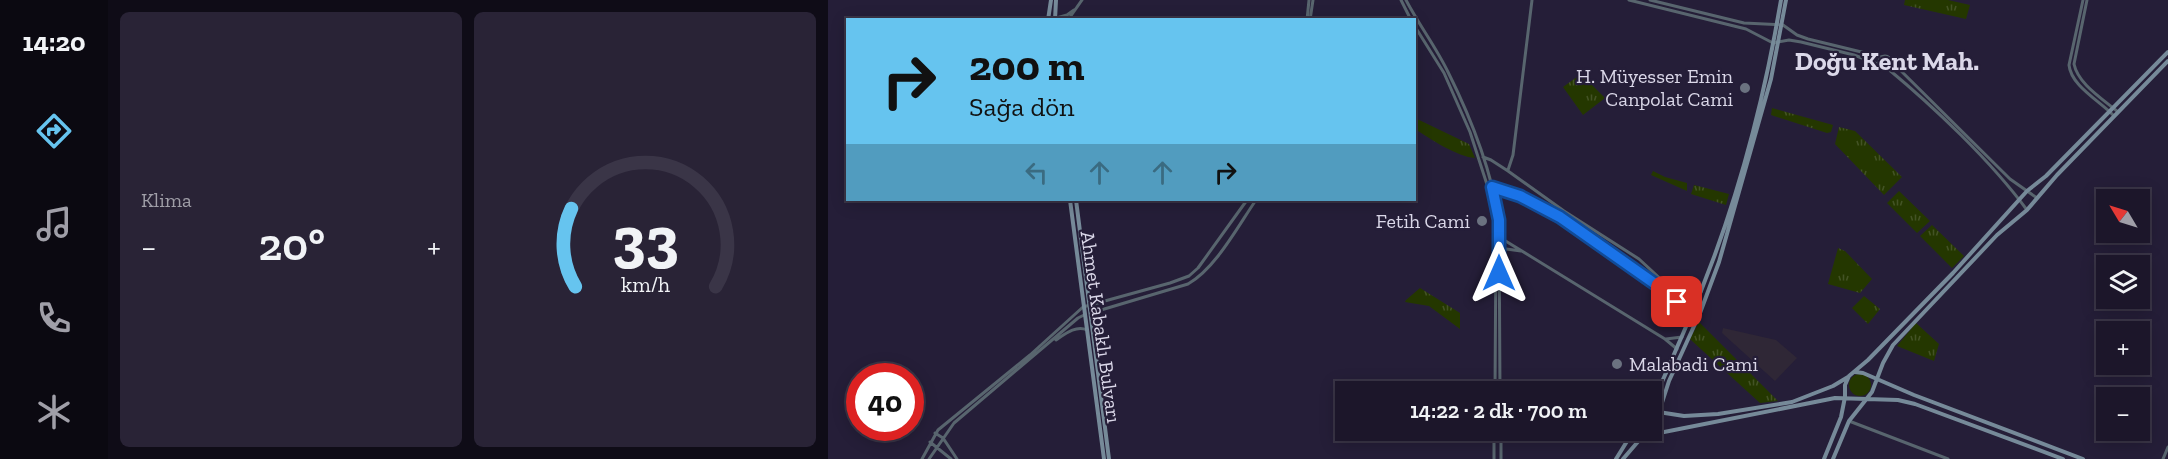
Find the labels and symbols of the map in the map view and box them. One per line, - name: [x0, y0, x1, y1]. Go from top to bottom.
- district label: Doğu Kent Mah.: [1795, 45, 1979, 77]
- place label: H. Müyesser Emin Canpolat Cami: [1576, 64, 1734, 111]
- marker: H. Müyesser Emin Canpolat Cami: [1738, 81, 1752, 95]
- north arrow: [2096, 189, 2150, 243]
- place label: Fetih Cami: [1376, 209, 1470, 233]
- marker: Fetih Cami: [1475, 214, 1489, 228]
- street label: Ahmet Kabaklı Bulvarı: [1076, 229, 1126, 425]
- position arrow: [1467, 241, 1531, 305]
- pin: [1651, 276, 1702, 327]
- place label: Malabadi Cami: [1629, 352, 1758, 376]
- marker: Malabadi Cami: [1610, 357, 1624, 371]
- speed limit sign: 40: [846, 363, 924, 441]

